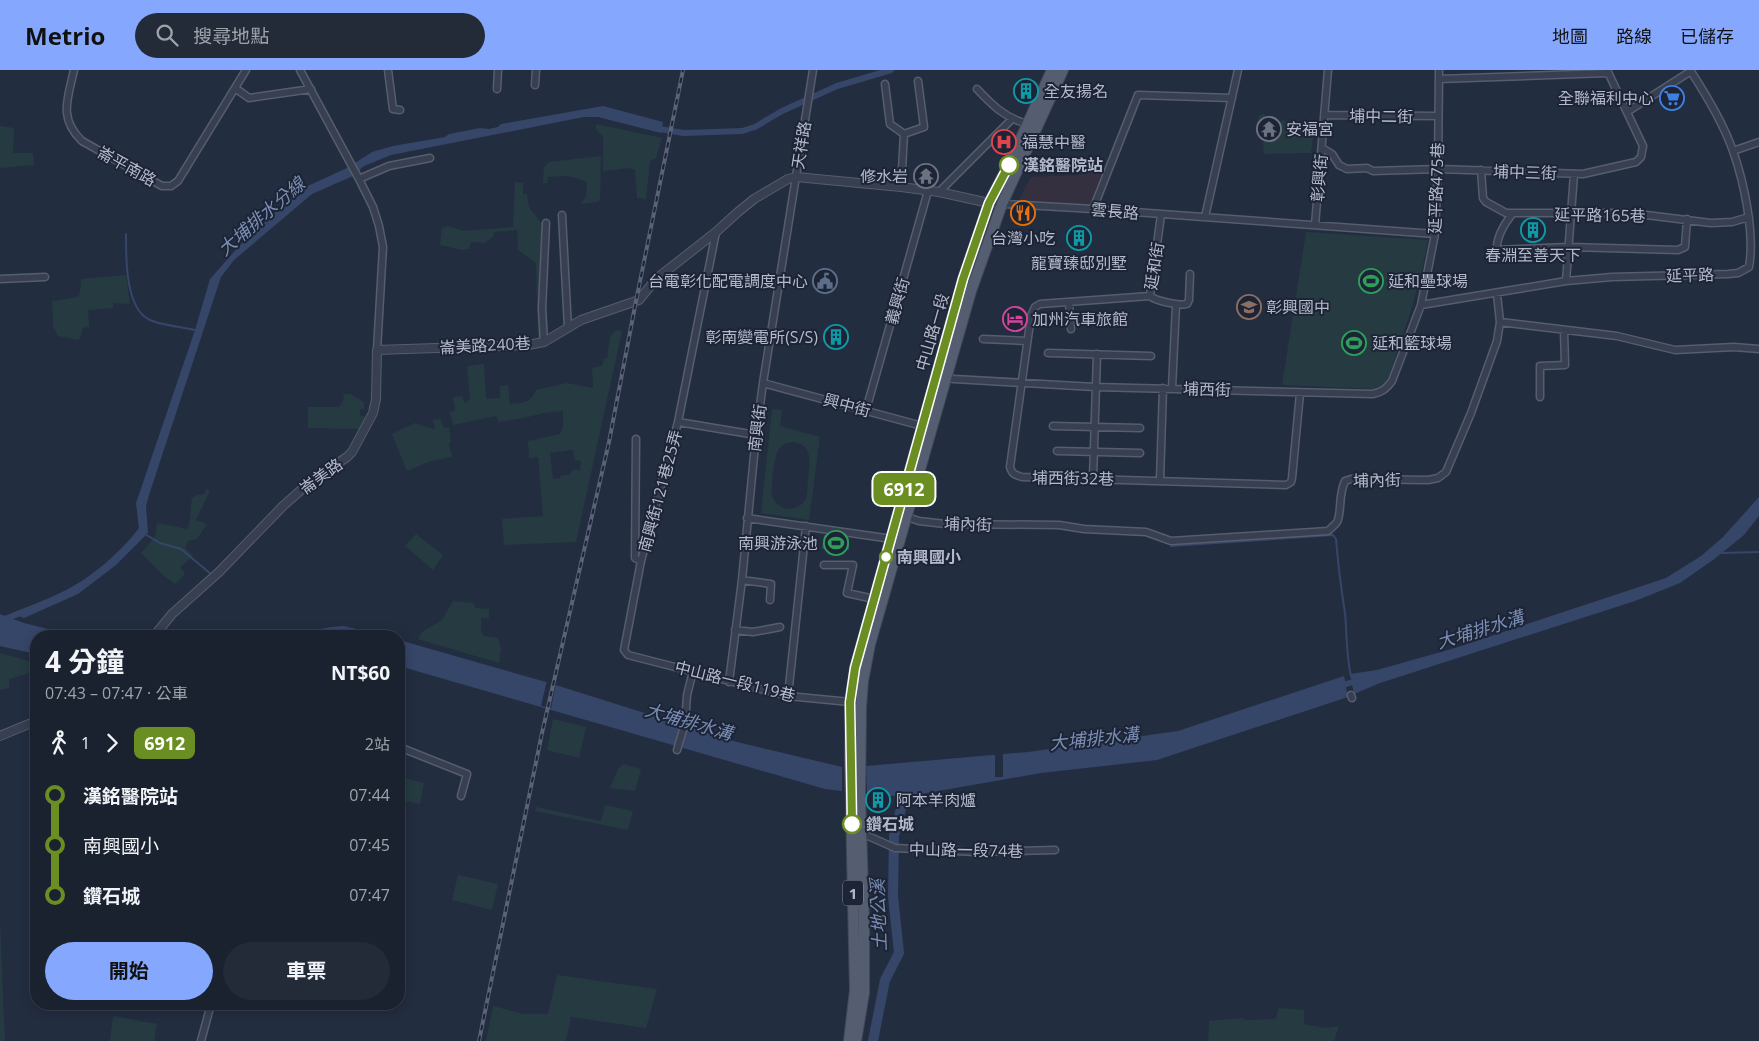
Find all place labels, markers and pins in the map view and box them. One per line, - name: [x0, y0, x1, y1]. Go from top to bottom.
- building icon: 全友揚名: [1013, 78, 1039, 104]
- place label: 全友揚名: [1044, 80, 1108, 102]
- supermarket icon: 全聯福利中心: [1659, 85, 1685, 111]
- place label: 全聯福利中心: [1558, 87, 1654, 109]
- temple icon: 安福宮: [1256, 116, 1282, 142]
- place label: 安福宮: [1286, 118, 1334, 140]
- hospital icon: 福慧中醫: [991, 129, 1017, 155]
- place label: 福慧中醫: [1022, 131, 1086, 153]
- place label: 漢銘醫院站: [1023, 154, 1103, 176]
- marker: 漢銘醫院站: [999, 155, 1019, 175]
- temple icon: 修水岩: [913, 163, 939, 189]
- place label: 修水岩: [860, 165, 908, 187]
- restaurant icon: 台灣小吃: [1010, 200, 1036, 226]
- building icon: 春淵至善天下: [1520, 217, 1546, 243]
- building icon: 龍寶臻邸別墅: [1066, 225, 1092, 251]
- place label: 台灣小吃: [991, 227, 1055, 249]
- place label: 春淵至善天下: [1485, 244, 1581, 266]
- place label: 龍寶臻邸別墅: [1031, 252, 1127, 274]
- public building icon: 台電彰化配電調度中心: [812, 268, 838, 294]
- sports icon: 延和壘球場: [1358, 268, 1384, 294]
- place label: 台電彰化配電調度中心: [648, 270, 808, 292]
- place label: 延和壘球場: [1388, 270, 1468, 292]
- school or university icon: 彰興國中: [1236, 294, 1262, 320]
- place label: 彰興國中: [1266, 296, 1330, 318]
- hotel icon: 加州汽車旅館: [1002, 306, 1028, 332]
- place label: 加州汽車旅館: [1032, 308, 1128, 330]
- building icon: 彰南變電所(S/S): [823, 324, 849, 350]
- place label: 彰南變電所(S/S): [705, 326, 818, 348]
- sports icon: 延和籃球場: [1341, 330, 1367, 356]
- place label: 延和籃球場: [1372, 332, 1452, 354]
- sports icon: 南興游泳池: [823, 530, 849, 556]
- place label: 南興游泳池: [738, 532, 818, 554]
- place label: 南興國小: [897, 546, 961, 568]
- marker: 南興國小: [879, 550, 893, 564]
- building icon: 阿本羊肉爐: [865, 787, 891, 813]
- place label: 阿本羊肉爐: [896, 789, 976, 811]
- place label: 鑽石城: [866, 813, 914, 835]
- marker: 鑽石城: [842, 814, 862, 834]

